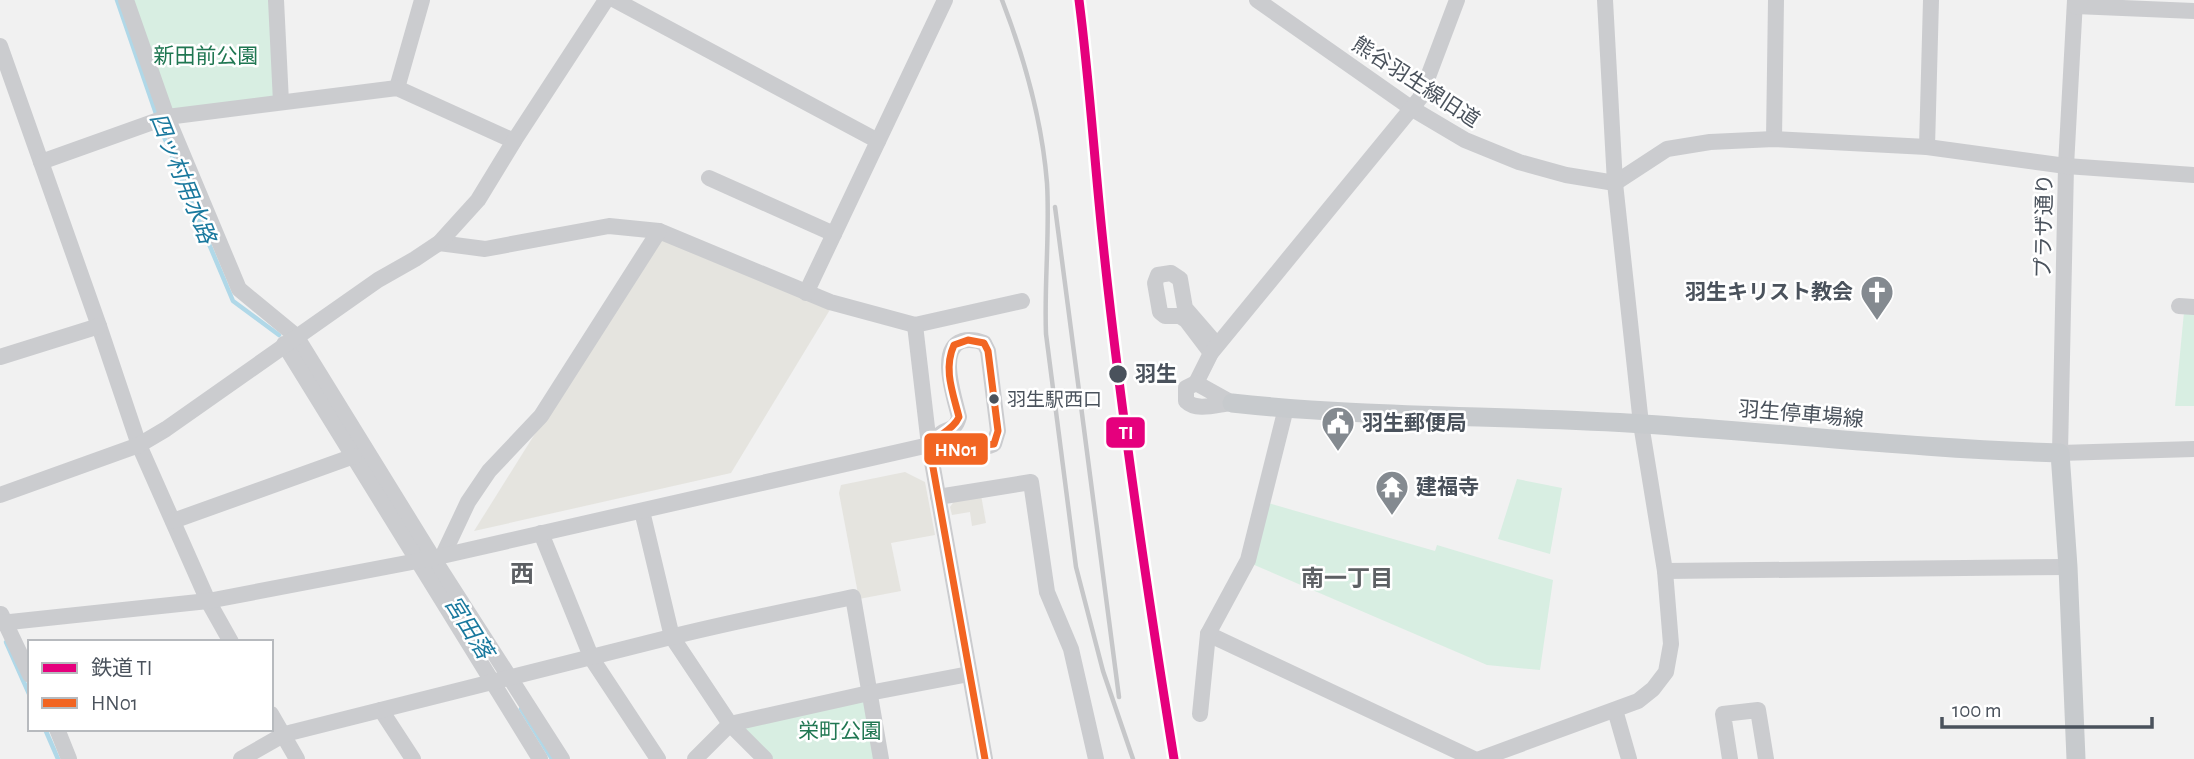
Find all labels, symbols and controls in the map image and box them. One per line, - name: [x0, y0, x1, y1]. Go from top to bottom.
- street label: 熊谷羽生線旧道: [1348, 33, 1484, 131]
- park label: 新田前公園: [154, 45, 259, 67]
- water label: 四ッ村用水路: [145, 110, 221, 249]
- street label: プラザ通り: [2032, 173, 2056, 279]
- church icon: 羽生キリスト教会: [1858, 273, 1896, 322]
- place label: 羽生キリスト教会: [1685, 281, 1853, 303]
- marker: 羽生: [1107, 363, 1129, 385]
- place label: 羽生: [1135, 363, 1177, 385]
- place label: 羽生駅西口: [1007, 390, 1102, 410]
- marker: 羽生駅西口: [987, 392, 1001, 406]
- street label: 羽生停車場線: [1737, 398, 1865, 430]
- public building icon: 羽生郵便局: [1319, 404, 1357, 453]
- place label: 羽生郵便局: [1362, 412, 1467, 434]
- line badge: TI: [1105, 416, 1146, 449]
- text: TI: [1118, 424, 1134, 443]
- line badge: HN01: [923, 432, 989, 466]
- text: HN01: [934, 441, 978, 460]
- temple icon: 建福寺: [1373, 468, 1411, 517]
- place label: 建福寺: [1416, 476, 1479, 498]
- district label: 西: [510, 562, 534, 587]
- district label: 南一丁目: [1301, 566, 1393, 591]
- water label: 宮田落: [440, 591, 500, 667]
- legend: [28, 640, 273, 731]
- text: 鉄道 TI: [91, 657, 152, 679]
- scale bar: [1942, 686, 2152, 730]
- text: HN01: [91, 693, 138, 714]
- text: 100 m: [1952, 700, 2002, 721]
- park label: 栄町公園: [798, 720, 882, 742]

